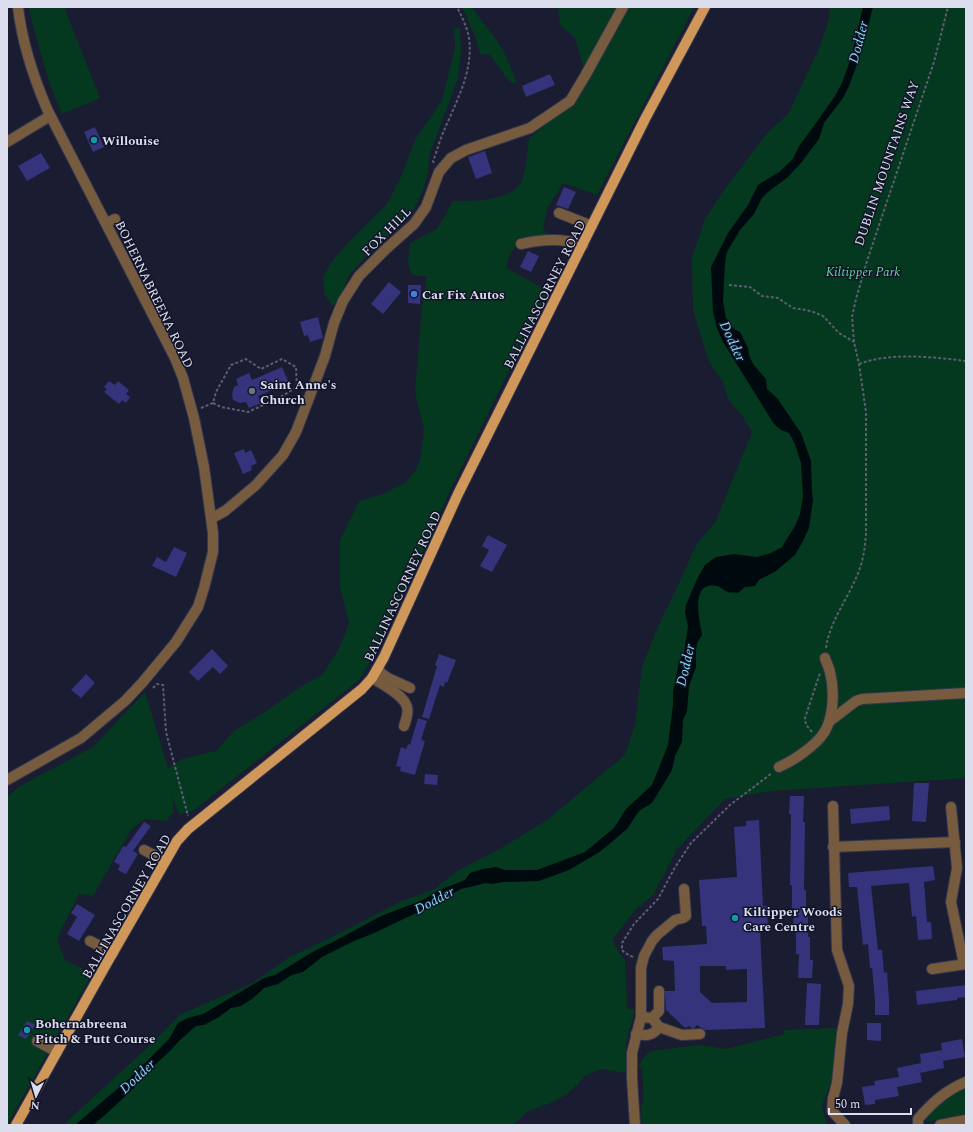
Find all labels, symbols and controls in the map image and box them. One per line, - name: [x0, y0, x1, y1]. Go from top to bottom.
- water label: Dodder: [843, 19, 874, 65]
- street label: DUBLIN MOUNTAINS WAY: [849, 78, 925, 249]
- place label: Willouise: [102, 131, 159, 151]
- marker: Willouise: [89, 135, 99, 145]
- street label: FOX HILL: [357, 202, 416, 261]
- street label: BOHERNABREENA ROAD: [110, 217, 199, 372]
- street label: BALLINASCORNEY ROAD: [499, 217, 591, 372]
- park label: Kiltipper Park: [826, 262, 900, 282]
- place label: Car Fix Autos: [422, 285, 505, 305]
- marker: Car Fix Autos: [409, 289, 419, 299]
- water label: Dodder: [714, 317, 751, 365]
- place label: Saint Anne's Church: [260, 375, 336, 410]
- marker: Saint Anne's Church: [247, 386, 257, 396]
- street label: BALLINASCORNEY ROAD: [359, 508, 447, 665]
- water label: Dodder: [670, 642, 701, 688]
- street label: BALLINASCORNEY ROAD: [77, 830, 177, 983]
- water label: Dodder: [410, 881, 458, 920]
- place label: Kiltipper Woods Care Centre: [743, 902, 843, 937]
- marker: Kiltipper Woods Care Centre: [730, 913, 740, 923]
- place label: Bohernabreena Pitch & Putt Course: [35, 1014, 155, 1049]
- marker: Bohernabreena Pitch & Putt Course: [22, 1025, 32, 1035]
- water label: Dodder: [115, 1054, 160, 1099]
- north arrow: [16, 1076, 56, 1116]
- scale bar: [829, 1090, 911, 1116]
- text: 50 m: [835, 1095, 860, 1114]
- text: N: [30, 1097, 40, 1114]

